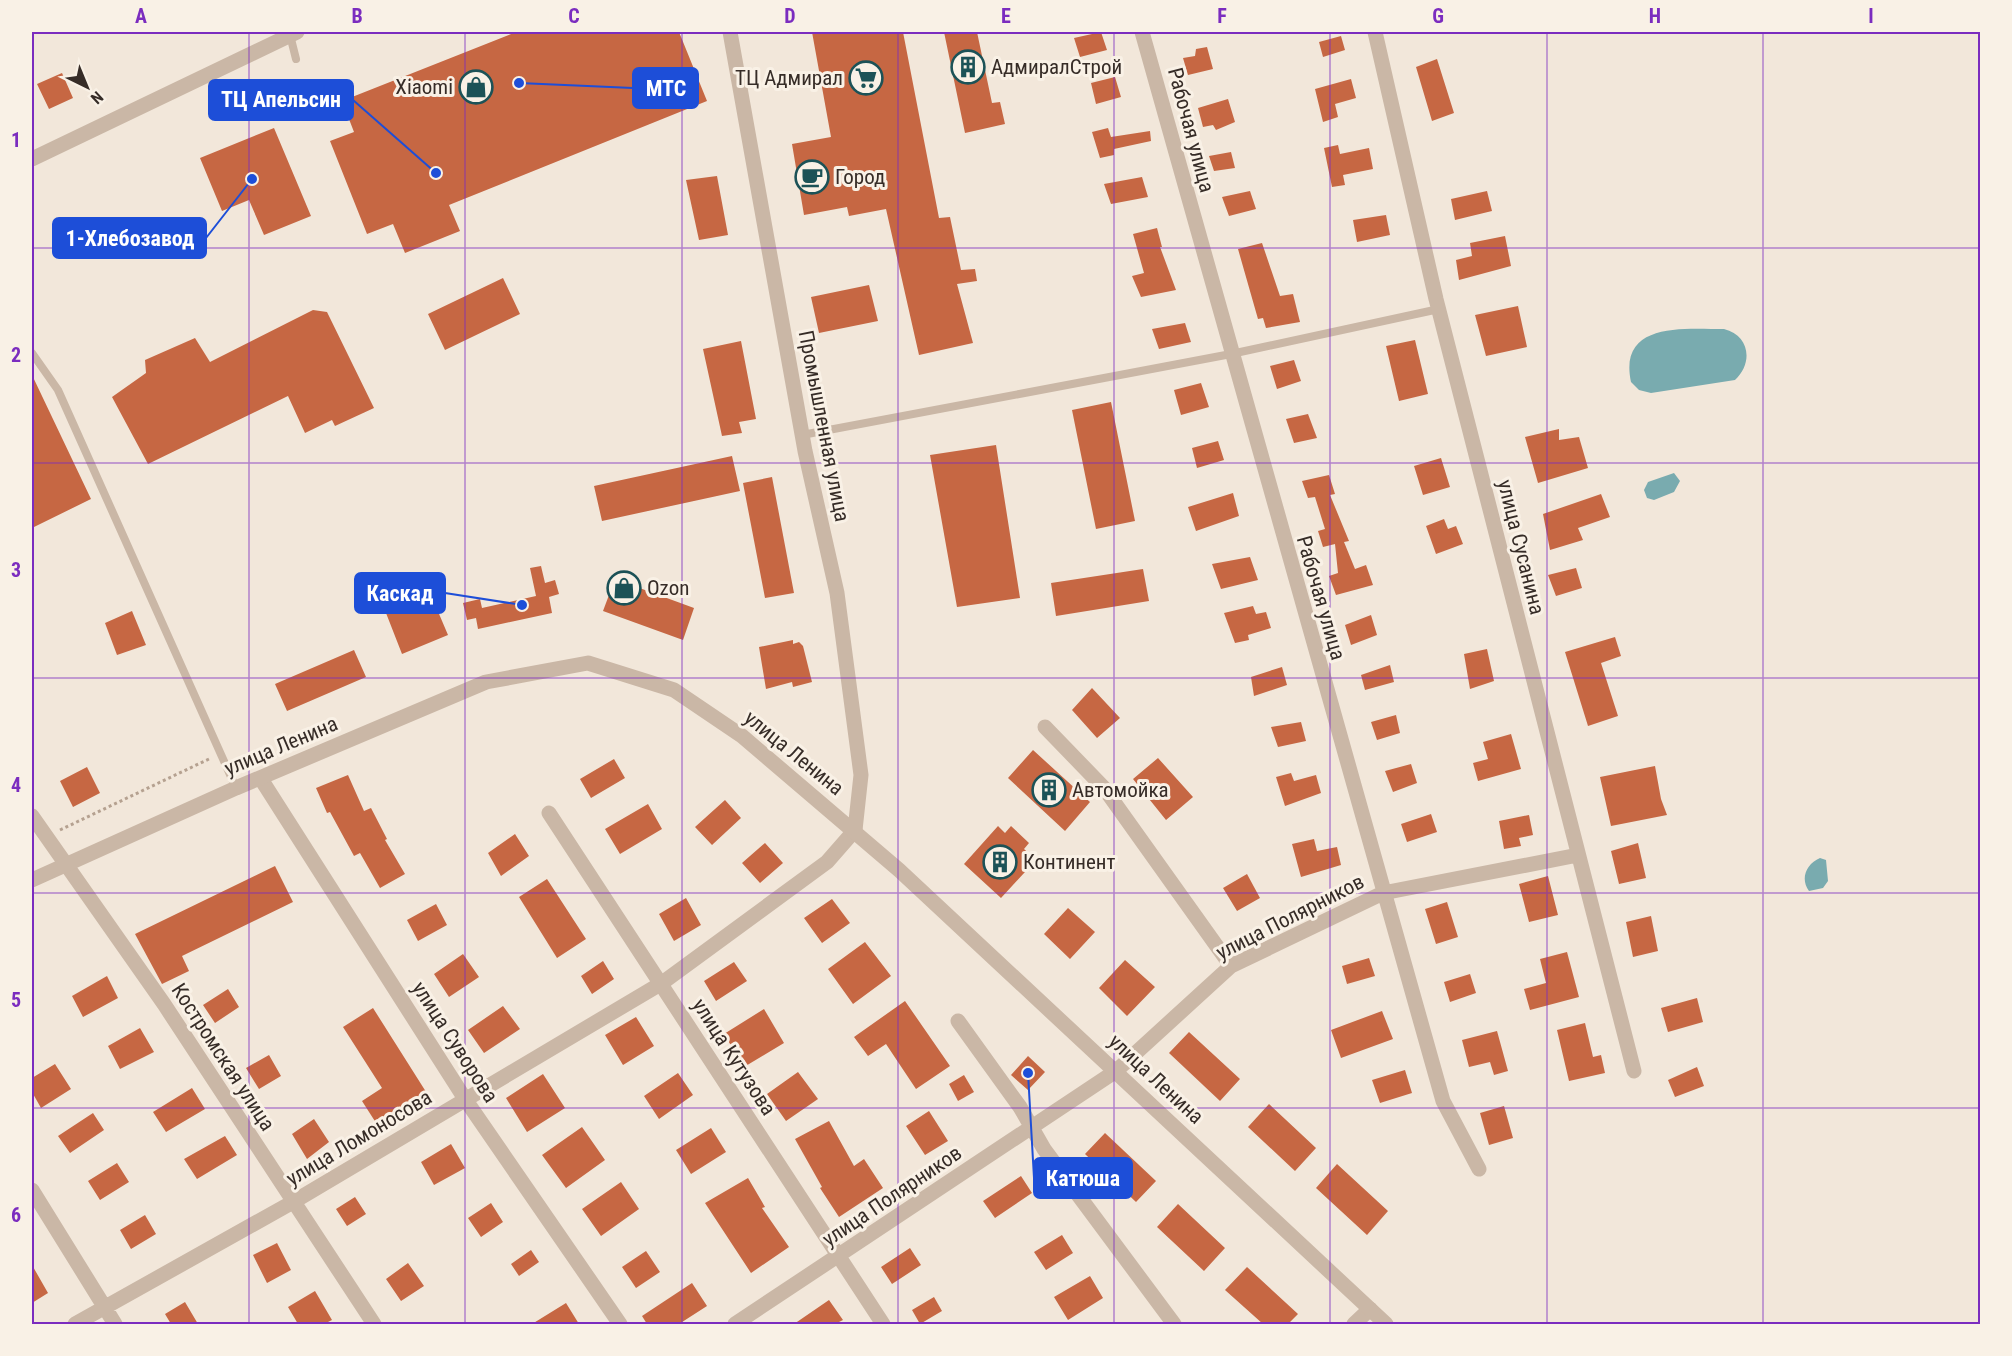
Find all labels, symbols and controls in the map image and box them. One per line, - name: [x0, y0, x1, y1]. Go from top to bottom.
- text: A: [135, 4, 147, 28]
- text: B: [351, 4, 363, 28]
- text: C: [568, 4, 580, 28]
- text: D: [784, 4, 796, 28]
- text: E: [1001, 4, 1011, 28]
- text: F: [1217, 4, 1227, 28]
- text: G: [1432, 4, 1444, 28]
- text: H: [1649, 4, 1661, 28]
- text: I: [1868, 4, 1874, 28]
- building icon: АдмиралСтрой: [950, 49, 986, 85]
- place label: АдмиралСтрой: [991, 55, 1122, 79]
- north arrow: [57, 57, 117, 117]
- supermarket icon: ТЦ Адмирал: [848, 60, 884, 96]
- street label: Рабочая улица: [1163, 65, 1219, 195]
- place label: ТЦ Адмирал: [735, 66, 843, 90]
- callout: МТС: [633, 68, 698, 108]
- shop icon: Xiaomi: [458, 69, 494, 105]
- place label: Xiaomi: [395, 75, 453, 99]
- text: МТС: [646, 76, 686, 101]
- callout: ТЦ Апельсин: [209, 80, 353, 120]
- text: N: [87, 87, 107, 108]
- text: ТЦ Апельсин: [221, 87, 341, 112]
- text: 1: [11, 128, 21, 152]
- cafe icon: Город: [794, 159, 830, 195]
- place label: Город: [835, 165, 885, 189]
- callout: 1-Хлебозавод: [53, 218, 206, 258]
- text: 1-Хлебозавод: [66, 226, 194, 251]
- street label: Промышленная улица: [794, 328, 854, 524]
- text: 2: [11, 343, 21, 367]
- street label: улица Сусанина: [1493, 477, 1549, 617]
- street label: Рабочая улица: [1292, 533, 1350, 663]
- text: 3: [11, 558, 21, 582]
- shop icon: Ozon: [606, 570, 642, 606]
- callout: Каскад: [355, 573, 445, 613]
- place label: Ozon: [647, 576, 689, 600]
- text: Каскад: [367, 581, 433, 606]
- street label: улица Ленина: [740, 706, 848, 800]
- street label: улица Ленина: [221, 711, 341, 781]
- building icon: Автомойка: [1031, 772, 1067, 808]
- text: 4: [11, 773, 21, 797]
- place label: Автомойка: [1072, 778, 1169, 802]
- building icon: Континент: [982, 844, 1018, 880]
- place label: Континент: [1023, 850, 1116, 874]
- street label: улица Полярников: [1212, 869, 1368, 965]
- street label: улица Суворова: [407, 977, 503, 1107]
- street label: Костромская улица: [166, 979, 280, 1135]
- text: 5: [11, 988, 21, 1012]
- street label: улица Кутузова: [687, 994, 781, 1120]
- street label: улица Ленина: [1104, 1029, 1208, 1129]
- street label: улица Ломоносова: [282, 1085, 436, 1191]
- street label: улица Полярников: [818, 1141, 966, 1251]
- callout: Катюша: [1034, 1158, 1132, 1198]
- text: Катюша: [1046, 1166, 1120, 1191]
- text: 6: [11, 1203, 21, 1227]

